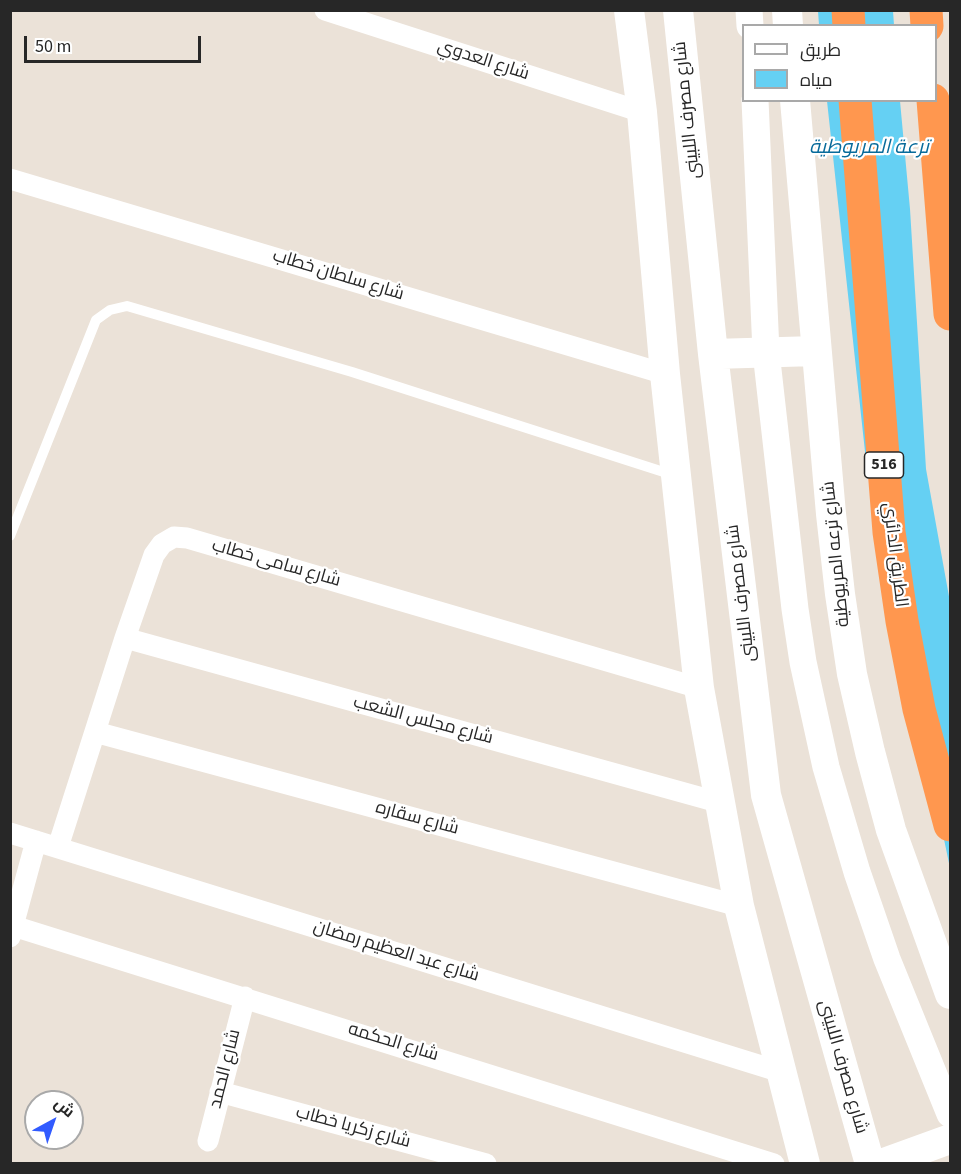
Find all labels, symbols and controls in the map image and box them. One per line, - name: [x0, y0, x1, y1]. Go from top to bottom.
- scale bar: [27, 24, 204, 62]
- legend: [742, 24, 937, 102]
- text: 50 m: [35, 34, 71, 59]
- street label: شارع العدوي: [434, 36, 532, 86]
- text: طريق: [800, 38, 841, 63]
- street label: شارع مصرف اللبينى: [670, 40, 706, 180]
- text: مياه: [800, 68, 833, 93]
- water label: ترعة المريوطية: [809, 137, 929, 161]
- street label: شارع سلطان خطاب: [270, 246, 406, 306]
- road number: 516: [864, 452, 904, 478]
- street label: شارع ترعه المريوطية: [819, 480, 855, 628]
- street label: الطريق الدائري: [877, 501, 911, 609]
- street label: شارع مصرف اللبينى: [723, 523, 761, 663]
- street label: شارع سامى خطاب: [209, 535, 343, 593]
- street label: شارع مجلس الشعب: [351, 692, 495, 750]
- street label: شارع سقاره: [373, 798, 461, 840]
- street label: شارع عبد العظيم رمضان: [311, 917, 481, 987]
- street label: شارع مصرف اللبينى: [813, 998, 871, 1136]
- street label: شارع الحكمه: [345, 1019, 441, 1067]
- street label: شارع الحمد: [206, 1027, 246, 1111]
- north arrow: [24, 1090, 84, 1150]
- text: ش: [49, 1093, 79, 1123]
- street label: شارع زكريا خطاب: [293, 1102, 413, 1154]

